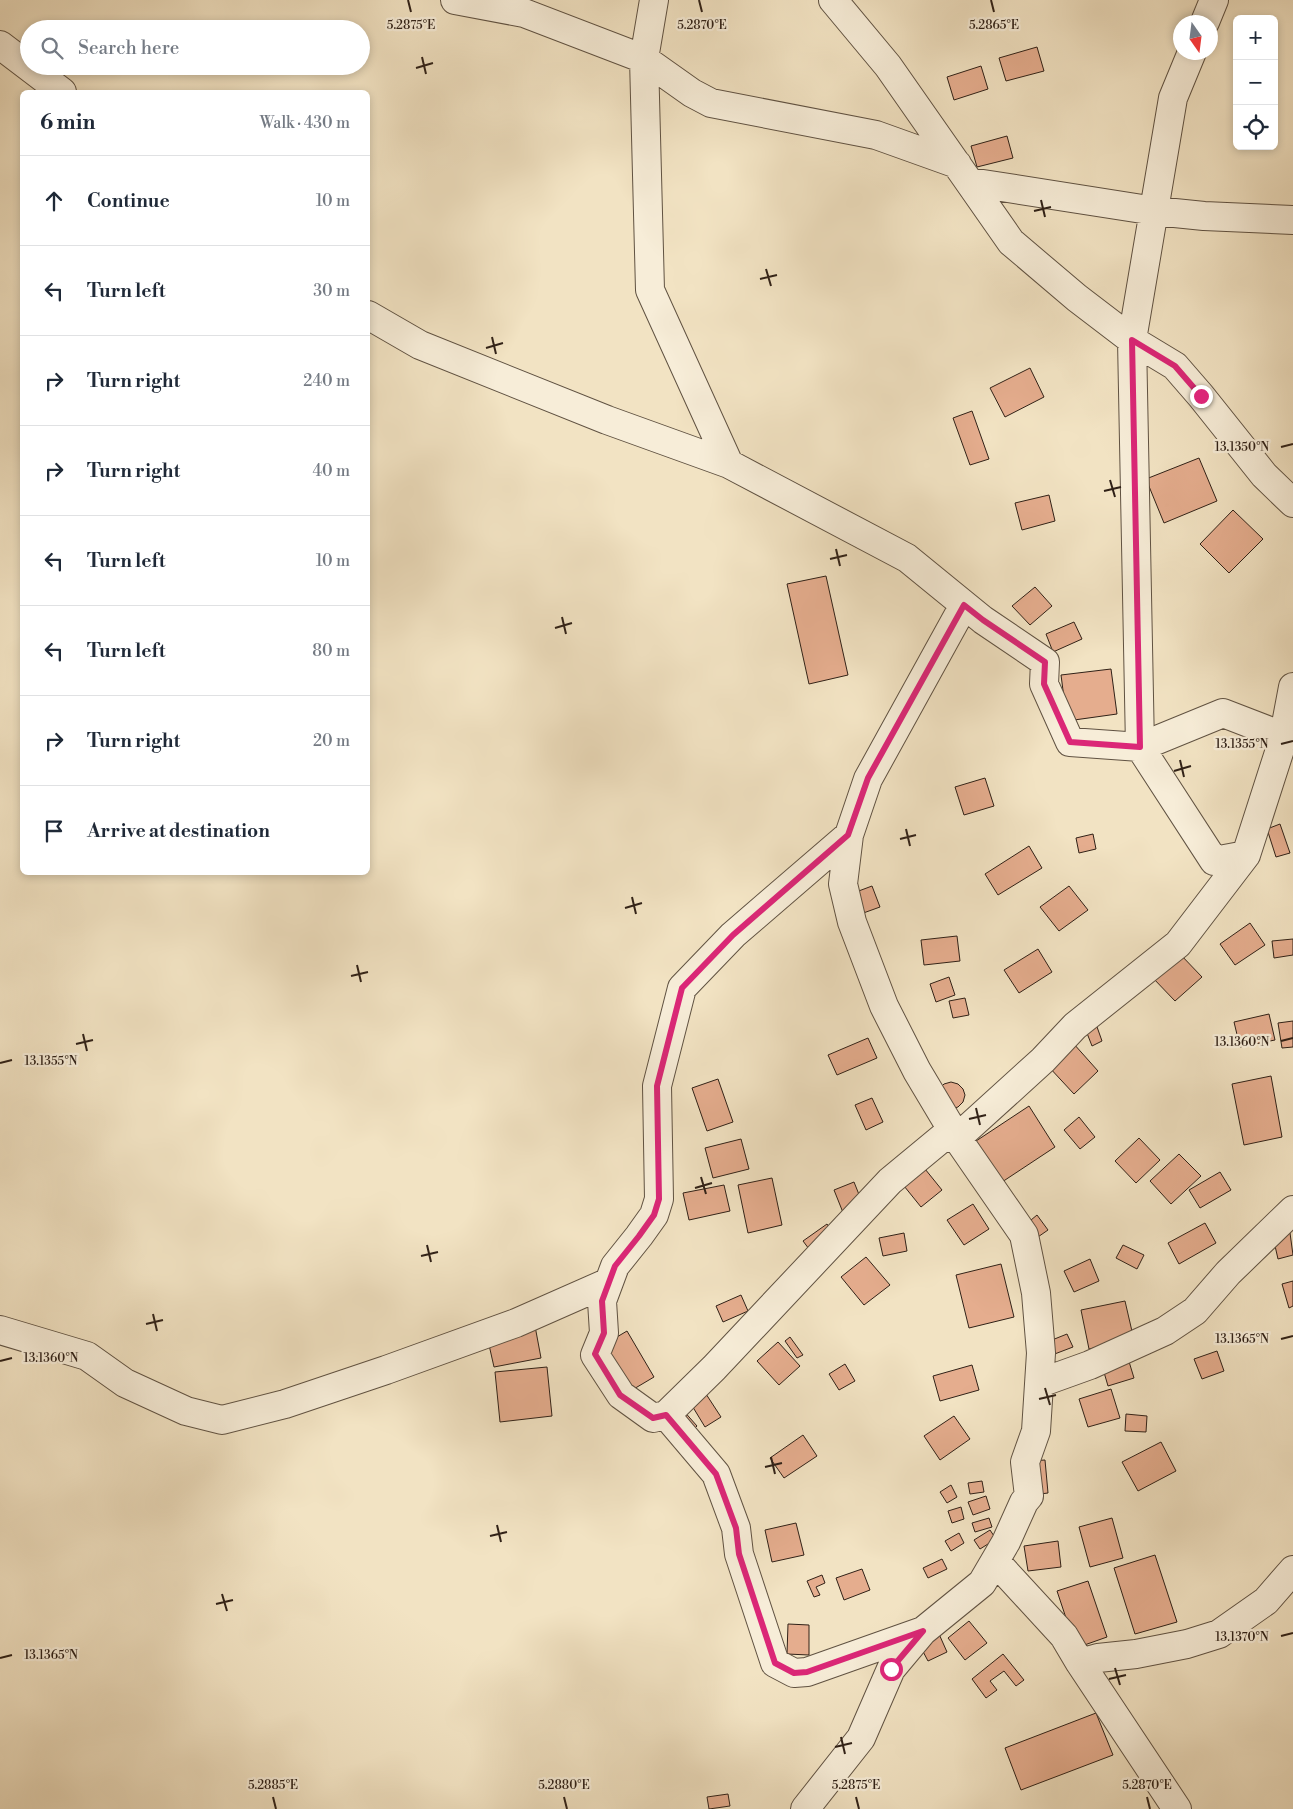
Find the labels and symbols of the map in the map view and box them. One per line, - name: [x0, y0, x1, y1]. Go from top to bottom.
- north arrow: [1173, 15, 1218, 60]
- text: 5.2875°E: [387, 18, 435, 33]
- text: 5.2870°E: [677, 18, 727, 33]
- text: 5.2865°E: [969, 18, 1019, 33]
- route end: [1190, 385, 1213, 408]
- text: 13.1350°N: [1215, 440, 1269, 455]
- text: 13.1355°N: [1215, 737, 1269, 752]
- text: 13.1360°N: [1214, 1035, 1270, 1050]
- text: 13.1355°N: [24, 1054, 78, 1069]
- text: 13.1365°N: [1215, 1332, 1269, 1347]
- text: 13.1360°N: [23, 1351, 79, 1366]
- text: 13.1370°N: [1215, 1630, 1269, 1645]
- text: 13.1365°N: [24, 1648, 78, 1663]
- route start: [880, 1658, 903, 1681]
- text: 5.2885°E: [248, 1778, 298, 1793]
- text: 5.2880°E: [538, 1778, 590, 1793]
- text: 5.2875°E: [832, 1778, 880, 1793]
- text: 5.2870°E: [1122, 1778, 1172, 1793]

